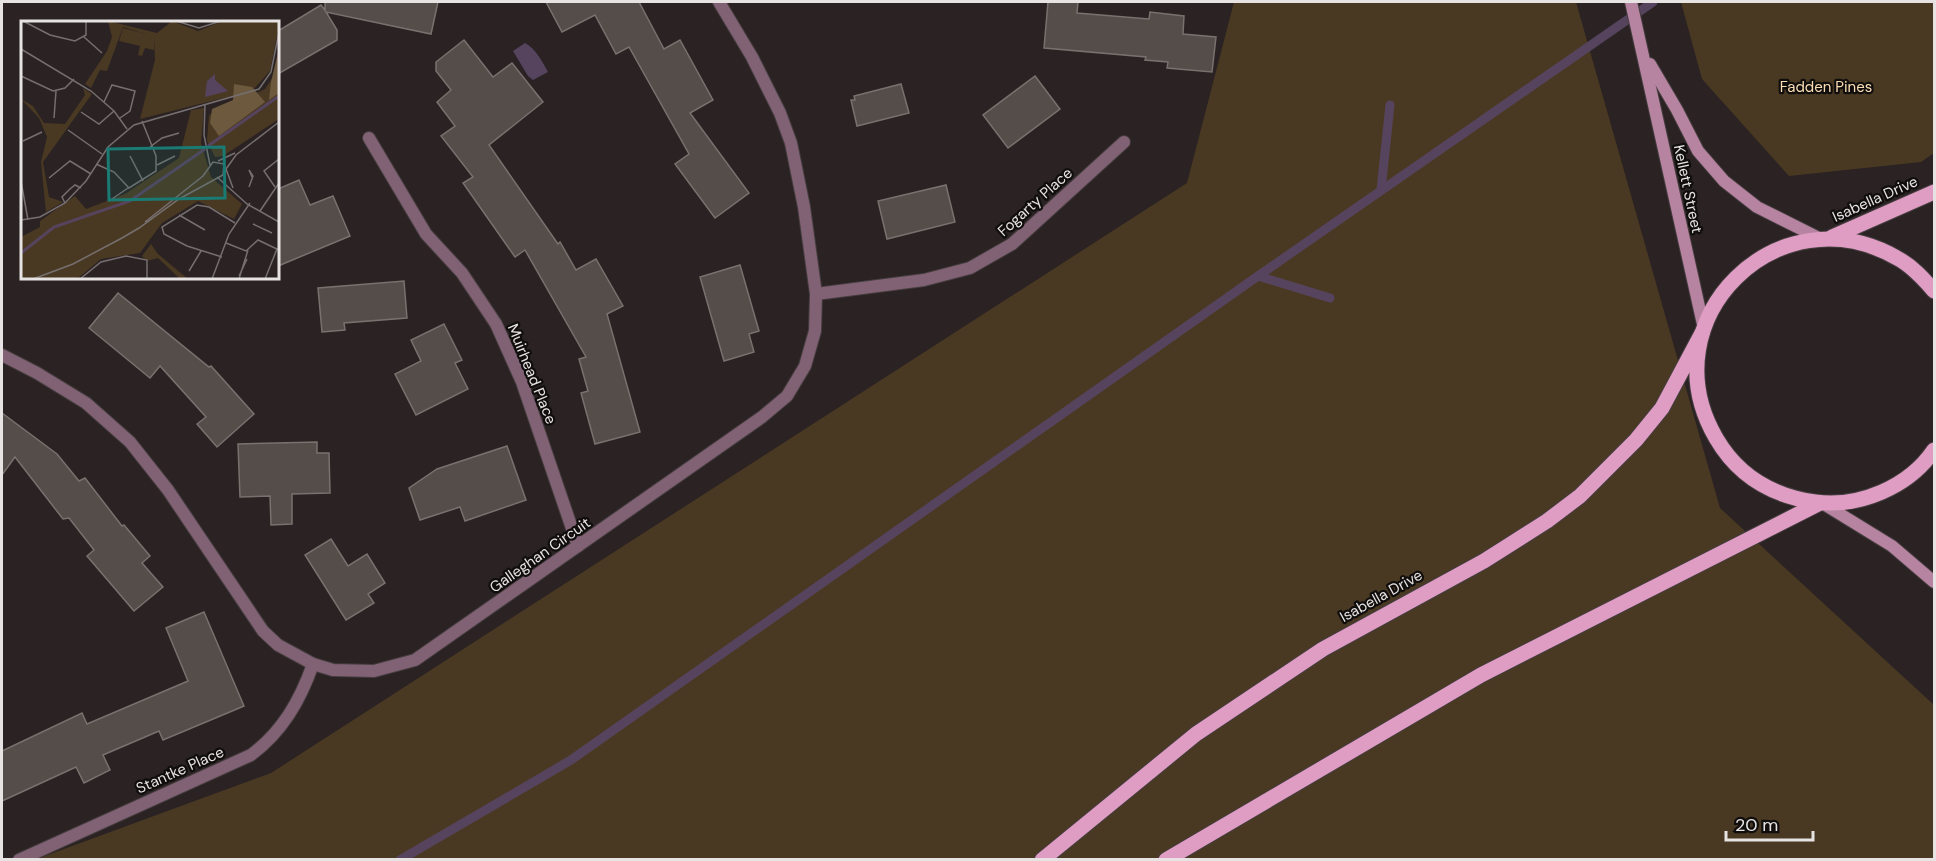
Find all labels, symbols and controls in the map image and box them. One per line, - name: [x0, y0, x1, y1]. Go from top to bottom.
- inset map: [21, 21, 279, 279]
- park label: Fadden Pines: [1780, 77, 1872, 97]
- street label: Kellett Street: [1669, 143, 1707, 235]
- street label: Fogarty Place: [993, 163, 1077, 241]
- street label: Isabella Drive: [1829, 171, 1921, 227]
- street label: Muirhead Place: [503, 321, 561, 427]
- street label: Galleghan Circuit: [486, 513, 594, 597]
- street label: Isabella Drive: [1336, 565, 1426, 627]
- street label: Stantke Place: [133, 742, 227, 798]
- scale bar: [1726, 804, 1813, 842]
- text: 20 m: [1735, 813, 1778, 837]

